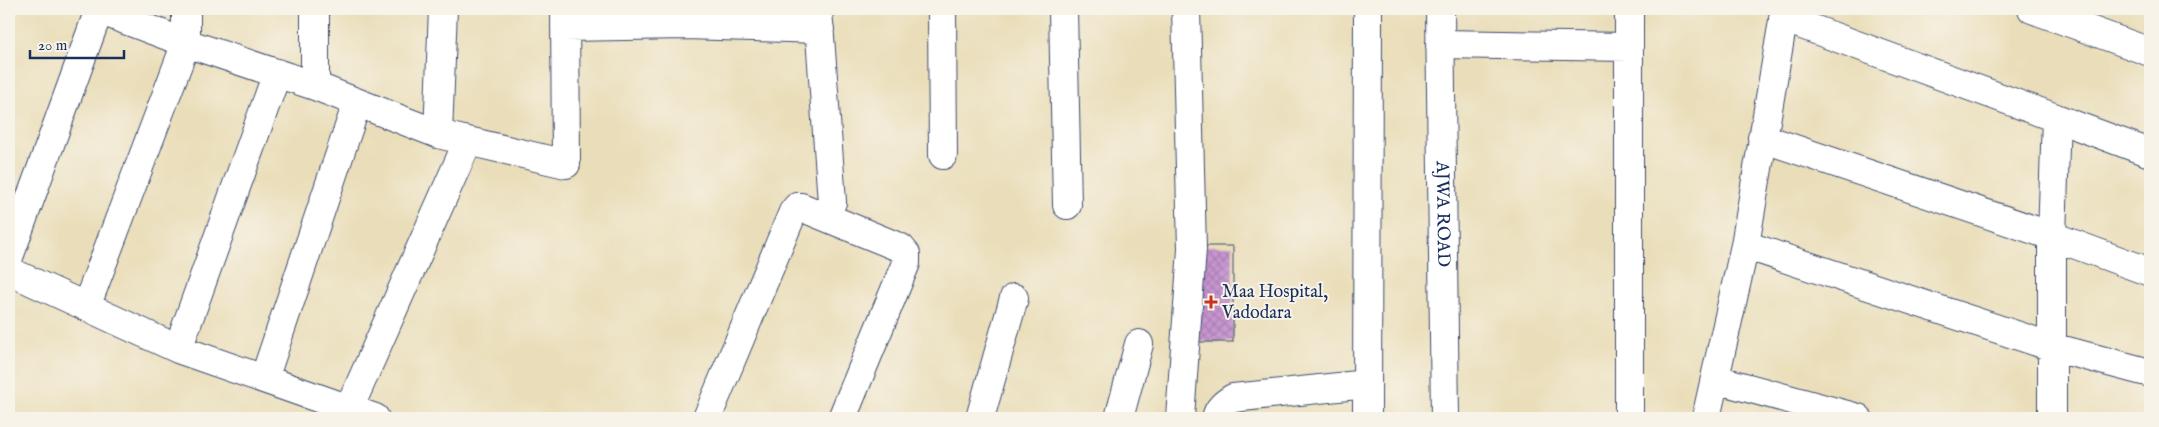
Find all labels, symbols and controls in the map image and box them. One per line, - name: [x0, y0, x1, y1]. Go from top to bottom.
- scale bar: [30, 28, 124, 60]
- text: 20 m: [38, 36, 68, 55]
- street label: AJWA ROAD: [1430, 160, 1455, 267]
- place label: Maa Hospital, Vadodara: [1221, 281, 1328, 325]
- marker: Maa Hospital, Vadodara: [1204, 295, 1218, 309]

